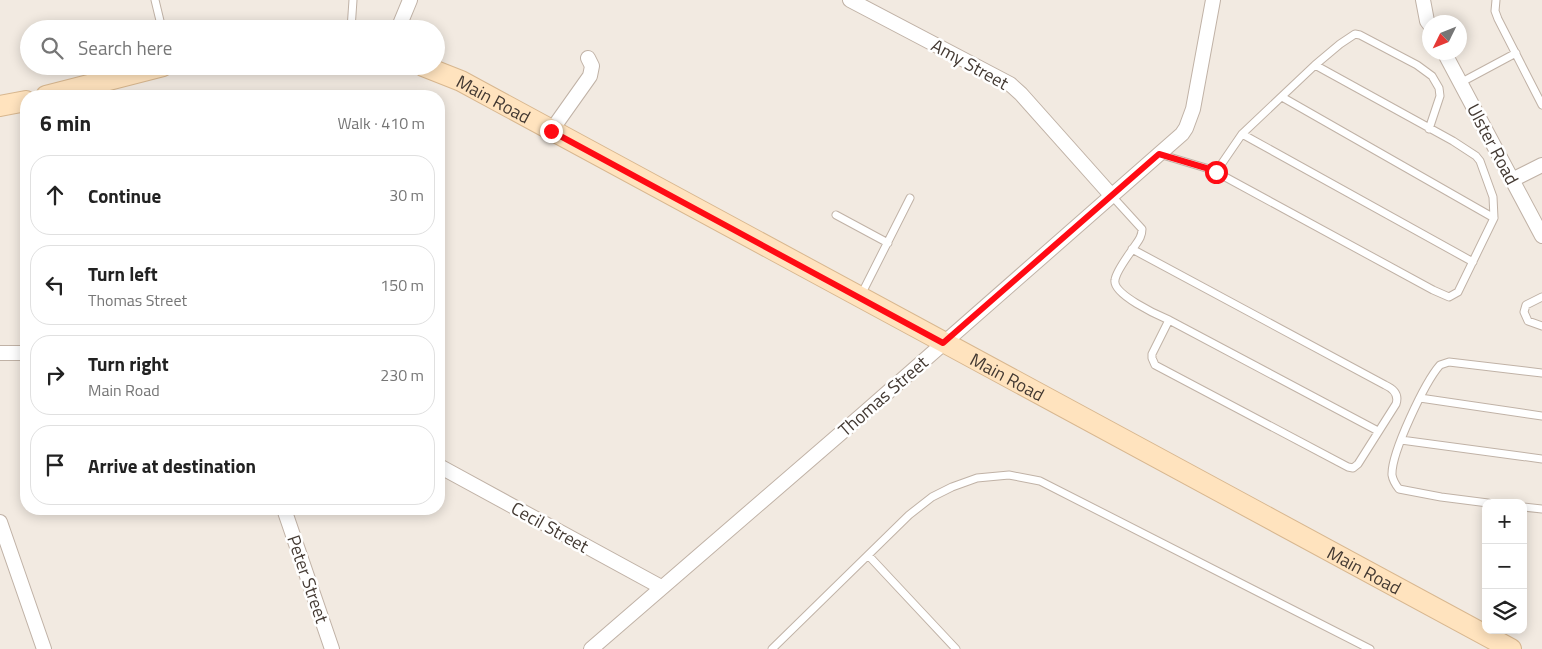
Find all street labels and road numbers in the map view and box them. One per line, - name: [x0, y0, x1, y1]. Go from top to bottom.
- street label: Amy Street: [926, 32, 1014, 97]
- street label: Main Road: [452, 68, 536, 130]
- street label: Ulster Road: [1460, 99, 1526, 189]
- street label: Main Road: [965, 345, 1049, 408]
- street label: Thomas Street: [832, 349, 934, 443]
- street label: Cecil Street: [506, 495, 594, 560]
- street label: Peter Street: [280, 531, 336, 627]
- street label: Main Road: [1322, 539, 1406, 601]

